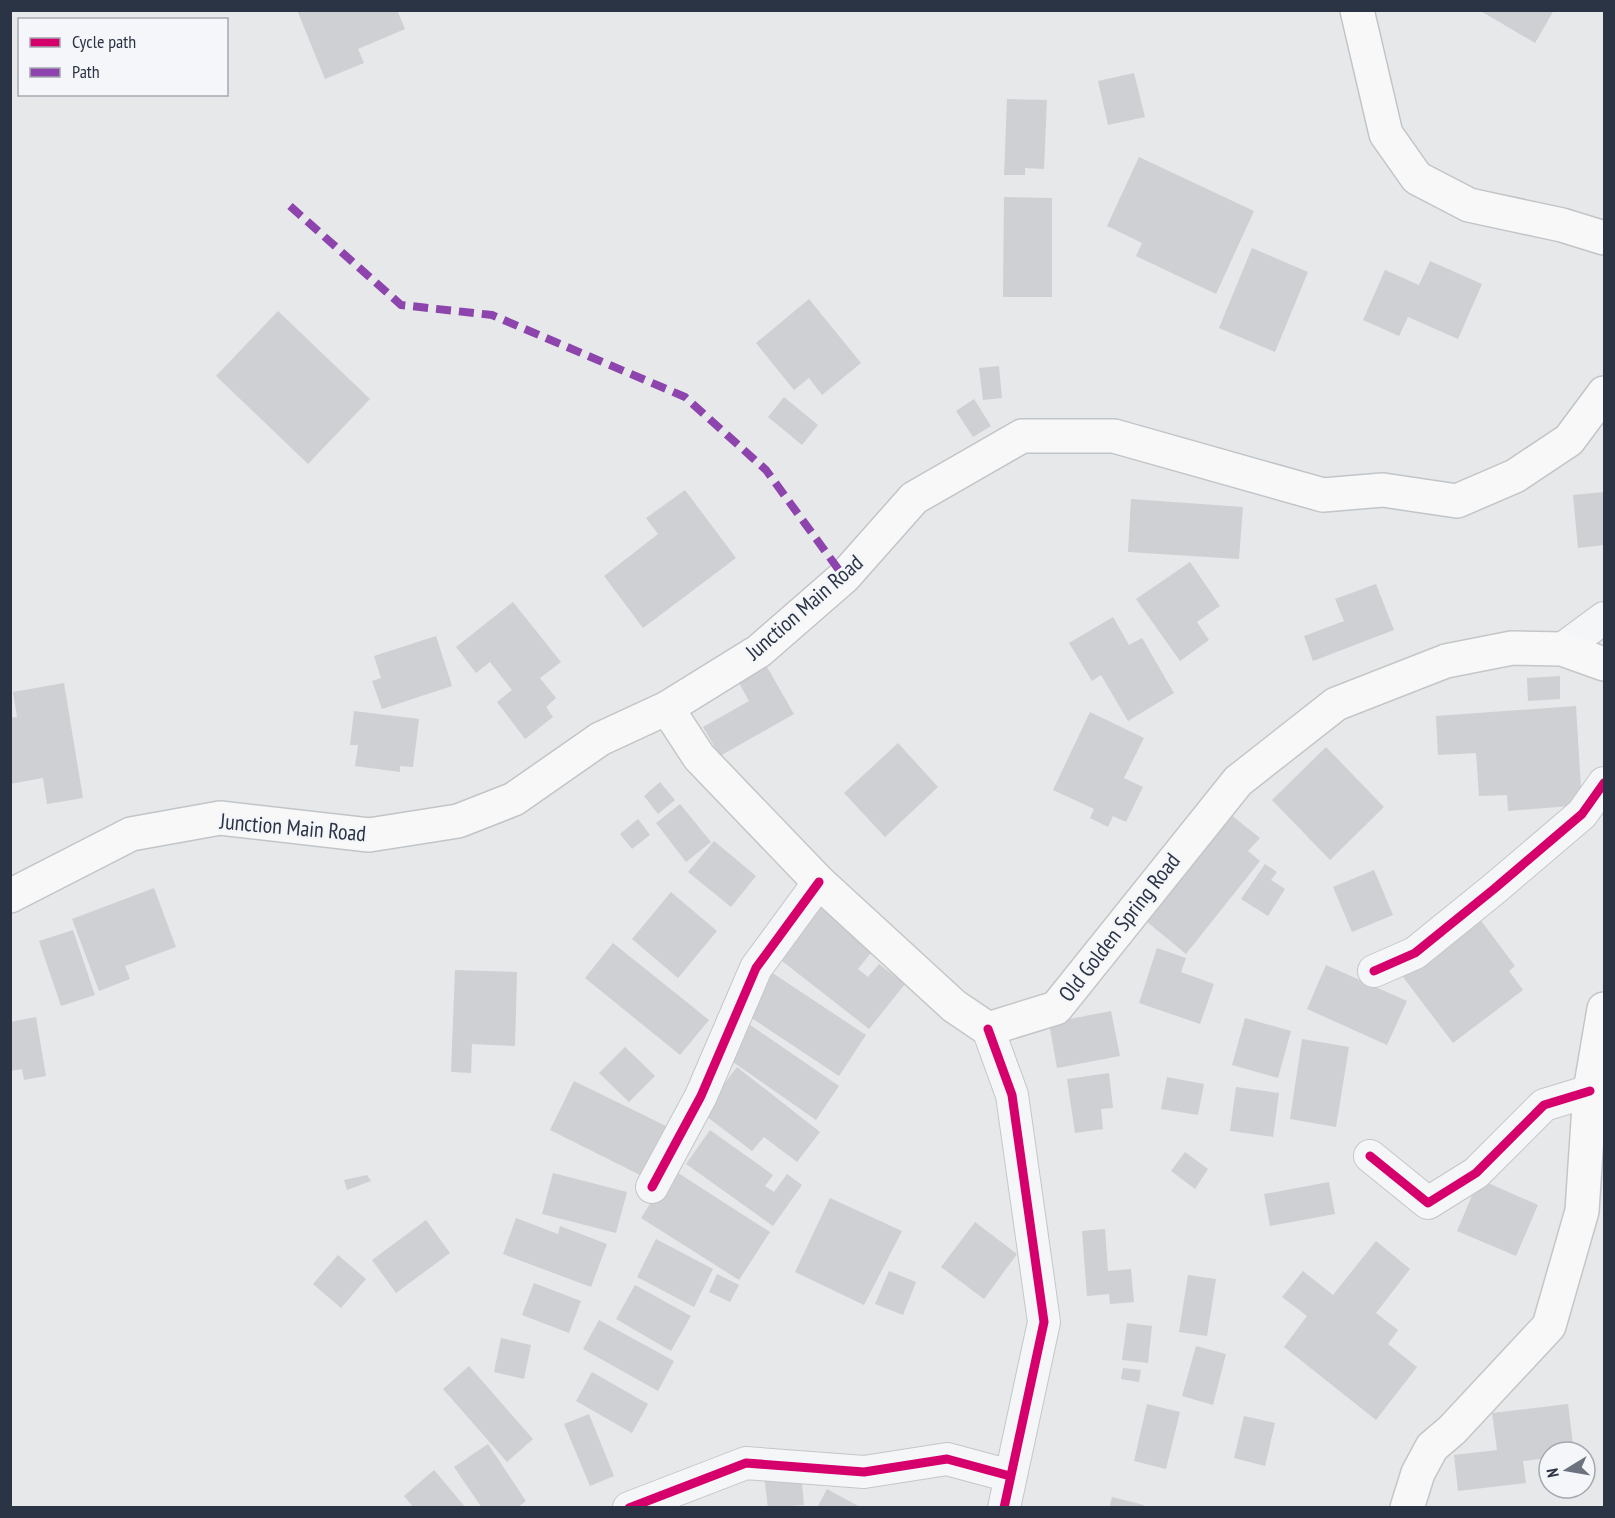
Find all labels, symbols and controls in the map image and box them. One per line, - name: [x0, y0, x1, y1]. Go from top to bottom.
- legend: [18, 18, 228, 96]
- text: Cycle path: [72, 30, 136, 53]
- text: Path: [72, 60, 100, 83]
- street label: Junction Main Road: [739, 548, 868, 666]
- street label: Junction Main Road: [218, 807, 367, 847]
- street label: Old Golden Spring Road: [1052, 847, 1186, 1007]
- north arrow: [1537, 1440, 1597, 1500]
- text: N: [1542, 1467, 1563, 1479]

